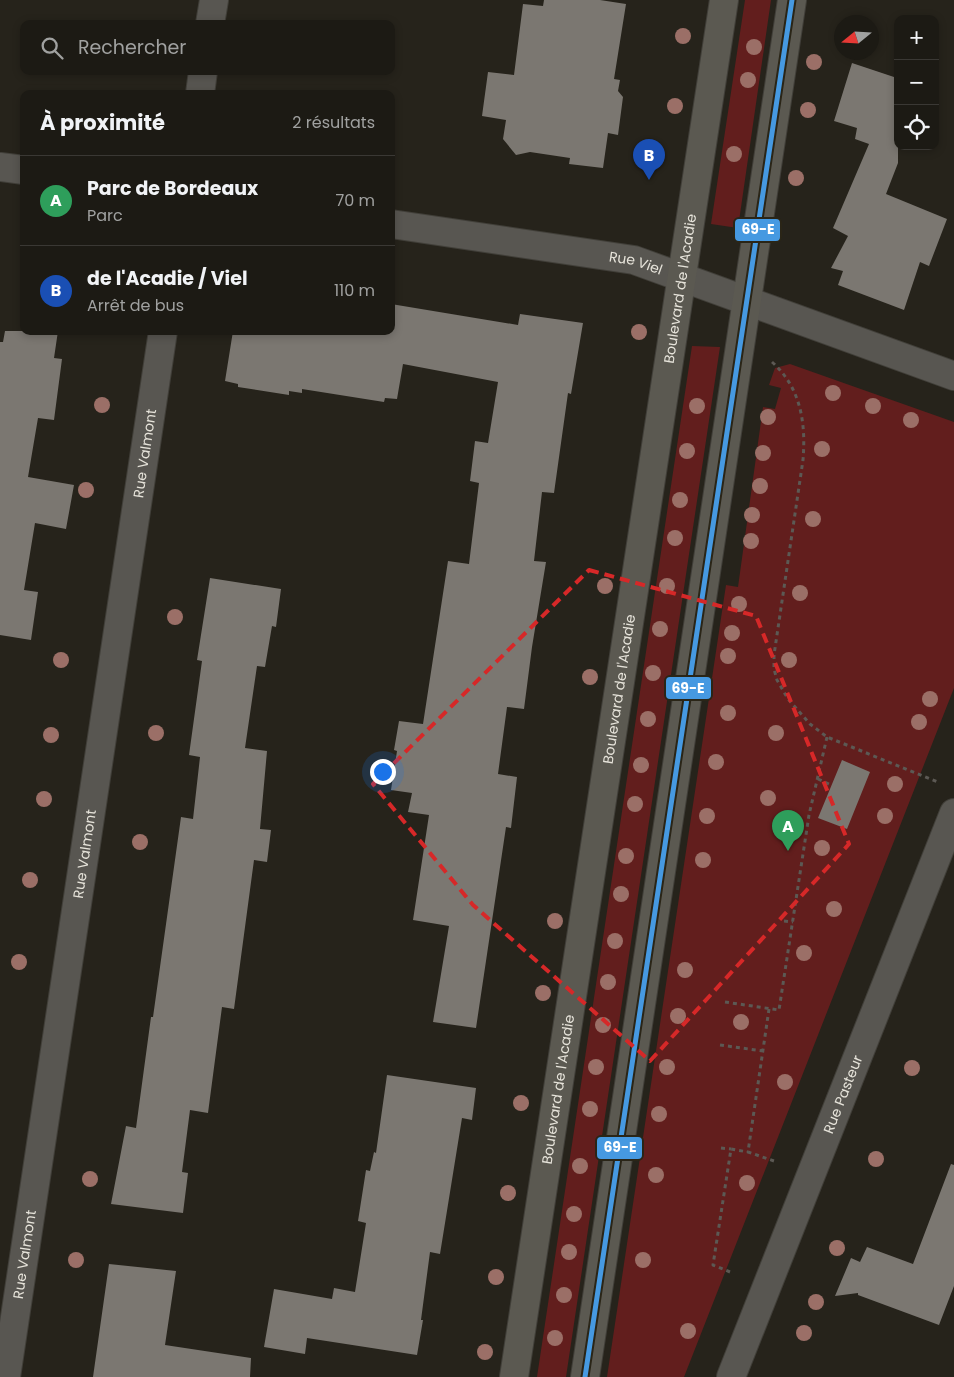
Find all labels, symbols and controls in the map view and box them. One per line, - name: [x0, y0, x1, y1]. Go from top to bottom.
- north arrow: [834, 15, 879, 60]
- map controls: [894, 15, 939, 150]
- button: +: [894, 15, 939, 60]
- search box: [20, 20, 395, 75]
- icon: search: [38, 34, 66, 62]
- text: Rechercher: [78, 34, 186, 61]
- button: −: [894, 60, 939, 105]
- button: locate: [894, 105, 939, 150]
- text: À proximité: [40, 108, 165, 137]
- text: 2 résultats: [292, 111, 375, 134]
- pin: B: [633, 139, 665, 180]
- text: Parc de Bordeaux: [87, 175, 258, 202]
- text: A: [50, 189, 62, 212]
- text: 70 m: [335, 189, 375, 212]
- text: Parc: [87, 204, 123, 227]
- street label: Boulevard de l'Acadie: [659, 212, 701, 365]
- line badge: 69-E: [734, 218, 781, 242]
- text: 69-E: [741, 219, 775, 239]
- street label: Rue Viel: [608, 246, 665, 280]
- text: de l'Acadie / Viel: [87, 265, 248, 292]
- text: B: [51, 279, 61, 302]
- text: 110 m: [334, 279, 375, 302]
- text: Arrêt de bus: [87, 294, 184, 317]
- street label: Rue Valmont: [128, 407, 161, 499]
- street label: Boulevard de l'Acadie: [598, 612, 640, 765]
- line badge: 69-E: [665, 676, 712, 700]
- text: 69-E: [671, 678, 705, 698]
- your location: [370, 759, 396, 785]
- street label: Rue Valmont: [68, 808, 101, 900]
- pin: A: [772, 810, 804, 851]
- street label: Boulevard de l'Acadie: [537, 1013, 579, 1166]
- street label: Rue Pasteur: [818, 1052, 867, 1136]
- line badge: 69-E: [596, 1136, 643, 1160]
- text: 69-E: [603, 1137, 637, 1157]
- street label: Rue Valmont: [8, 1208, 41, 1300]

